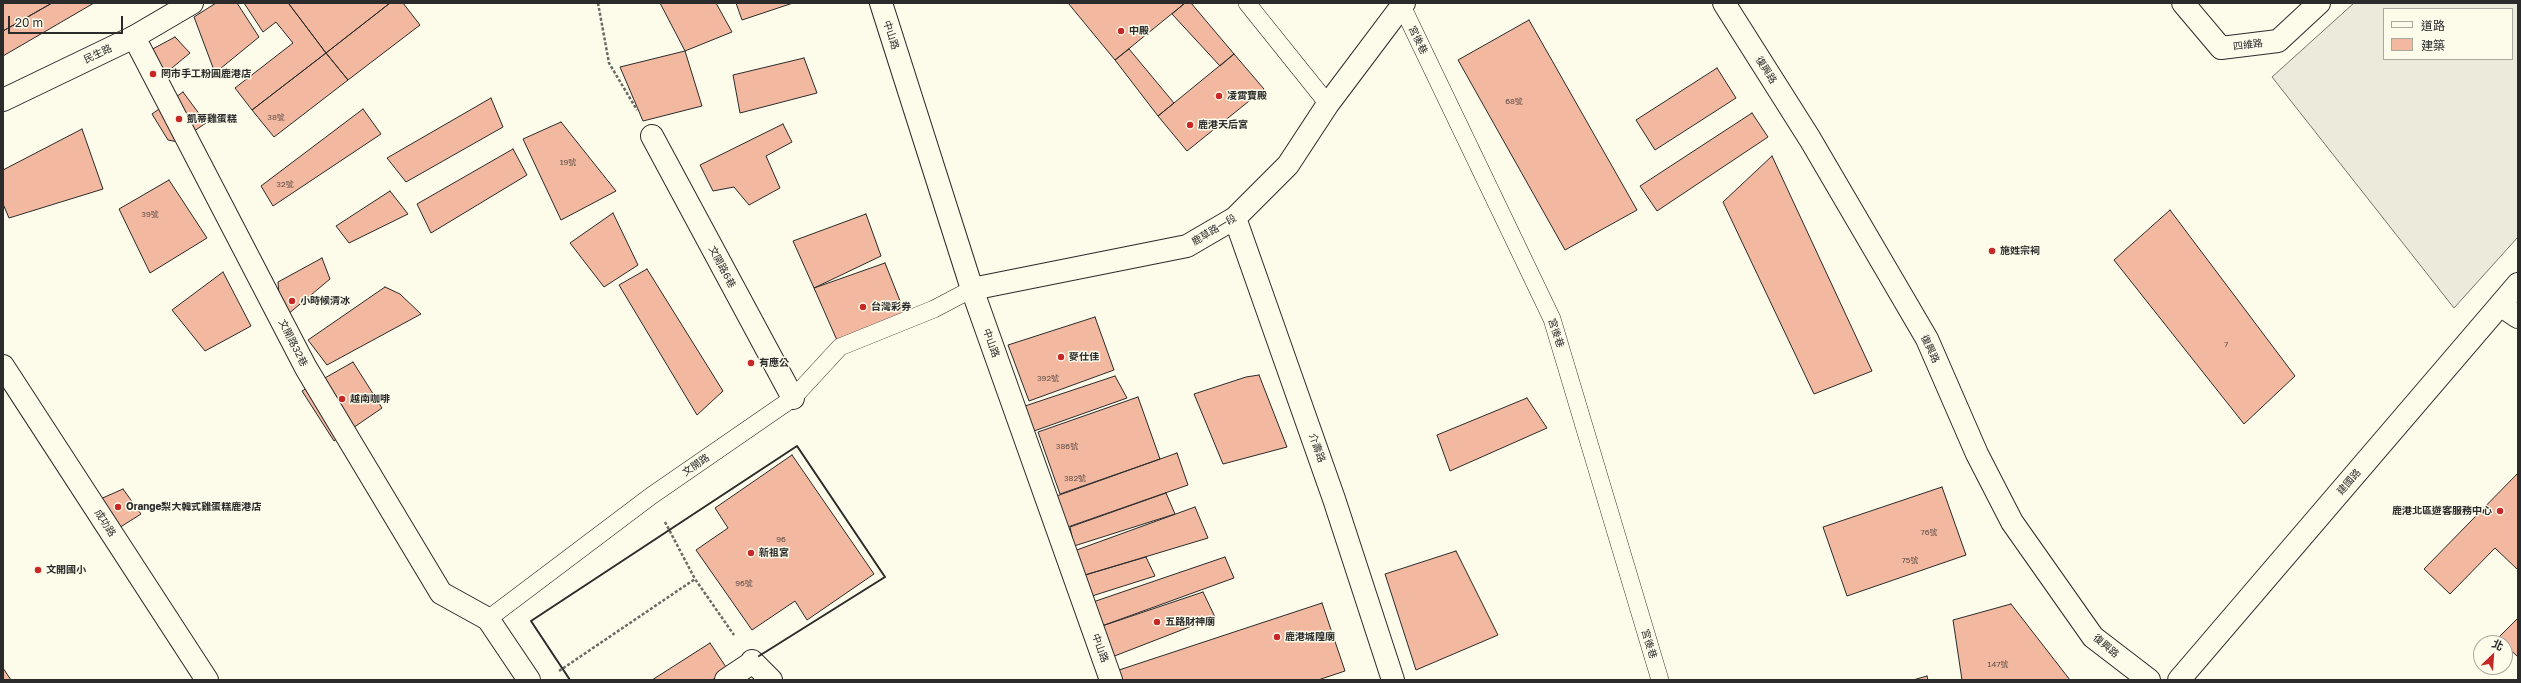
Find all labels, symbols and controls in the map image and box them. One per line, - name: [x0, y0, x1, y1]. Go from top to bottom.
- scale bar: [10, 8, 125, 34]
- legend: [2383, 8, 2513, 60]
- text: 20 m: [15, 15, 43, 30]
- text: 道路: [2421, 18, 2445, 33]
- street label: 中山路: [881, 19, 901, 51]
- street label: 宮後巷: [1406, 24, 1430, 56]
- place label: 中殿: [1129, 25, 1149, 37]
- marker: 中殿: [1116, 26, 1126, 36]
- street label: 四維路: [2232, 37, 2264, 53]
- text: 建築: [2421, 38, 2445, 53]
- street label: 民生路: [82, 42, 114, 66]
- street label: 復興路: [1753, 54, 1779, 86]
- place label: 罔市手工粉圓鹿港店: [161, 68, 251, 80]
- marker: 罔市手工粉圓鹿港店: [148, 69, 158, 79]
- place label: 凌霄寶殿: [1227, 90, 1267, 102]
- marker: 凌霄寶殿: [1214, 91, 1224, 101]
- house number: 68號: [1505, 96, 1523, 106]
- house number: 38號: [267, 112, 285, 122]
- place label: 凱蒂雞蛋糕: [187, 113, 237, 125]
- marker: 凱蒂雞蛋糕: [174, 114, 184, 124]
- place label: 鹿港天后宮: [1198, 119, 1248, 131]
- marker: 鹿港天后宮: [1185, 120, 1195, 130]
- house number: 19號: [560, 157, 576, 167]
- house number: 32號: [276, 179, 294, 189]
- house number: 39號: [141, 209, 159, 219]
- street label: 鹿草路一段: [1189, 212, 1239, 248]
- street label: 文開路6巷: [706, 244, 738, 290]
- place label: 施姓宗祠: [2000, 245, 2040, 257]
- marker: 施姓宗祠: [1987, 246, 1997, 256]
- place label: 小時候清冰: [300, 295, 350, 307]
- marker: 小時候清冰: [287, 296, 297, 306]
- place label: 台灣彩券: [871, 301, 911, 313]
- marker: 台灣彩券: [858, 302, 868, 312]
- street label: 文開路32巷: [276, 317, 310, 369]
- street label: 宮後巷: [1546, 317, 1566, 349]
- street label: 中山路: [980, 327, 1002, 359]
- street label: 復興路: [1918, 333, 1942, 365]
- house number: 7: [2224, 339, 2228, 349]
- place label: 麥仕佳: [1069, 351, 1099, 363]
- marker: 麥仕佳: [1056, 352, 1066, 362]
- place label: 有應公: [759, 357, 789, 369]
- marker: 有應公: [746, 358, 756, 368]
- house number: 392號: [1037, 373, 1059, 383]
- place label: 越南咖啡: [350, 393, 390, 405]
- marker: 越南咖啡: [337, 394, 347, 404]
- street label: 介壽路: [1306, 432, 1328, 464]
- house number: 386號: [1056, 441, 1078, 451]
- street label: 文開路: [680, 451, 712, 479]
- street label: 建國路: [2335, 467, 2363, 497]
- house number: 382號: [1064, 473, 1086, 483]
- place label: Orange梨大韓式雞蛋糕鹿港店: [126, 501, 261, 513]
- marker: Orange梨大韓式雞蛋糕鹿港店: [113, 502, 123, 512]
- place label: 鹿港北區遊客服務中心: [2392, 505, 2492, 517]
- marker: 鹿港北區遊客服務中心: [2495, 506, 2505, 516]
- street label: 成功路: [92, 507, 118, 539]
- house number: 76號: [1920, 527, 1938, 537]
- house number: 96: [776, 534, 786, 544]
- place label: 新祖宮: [759, 547, 789, 559]
- marker: 新祖宮: [746, 548, 756, 558]
- house number: 75號: [1902, 555, 1918, 565]
- place label: 文開國小: [46, 564, 86, 576]
- marker: 文開國小: [33, 565, 43, 575]
- house number: 96號: [735, 578, 753, 588]
- place label: 五路財神廟: [1165, 616, 1215, 628]
- marker: 五路財神廟: [1152, 617, 1162, 627]
- street label: 宮後巷: [1639, 628, 1659, 660]
- place label: 鹿港城隍廟: [1285, 631, 1335, 643]
- street label: 中山路: [1089, 632, 1111, 664]
- marker: 鹿港城隍廟: [1272, 632, 1282, 642]
- street label: 復興路: [2091, 632, 2121, 660]
- north arrow: [2473, 635, 2513, 675]
- text: 北: [2490, 636, 2506, 653]
- house number: 147號: [1988, 659, 2008, 669]

